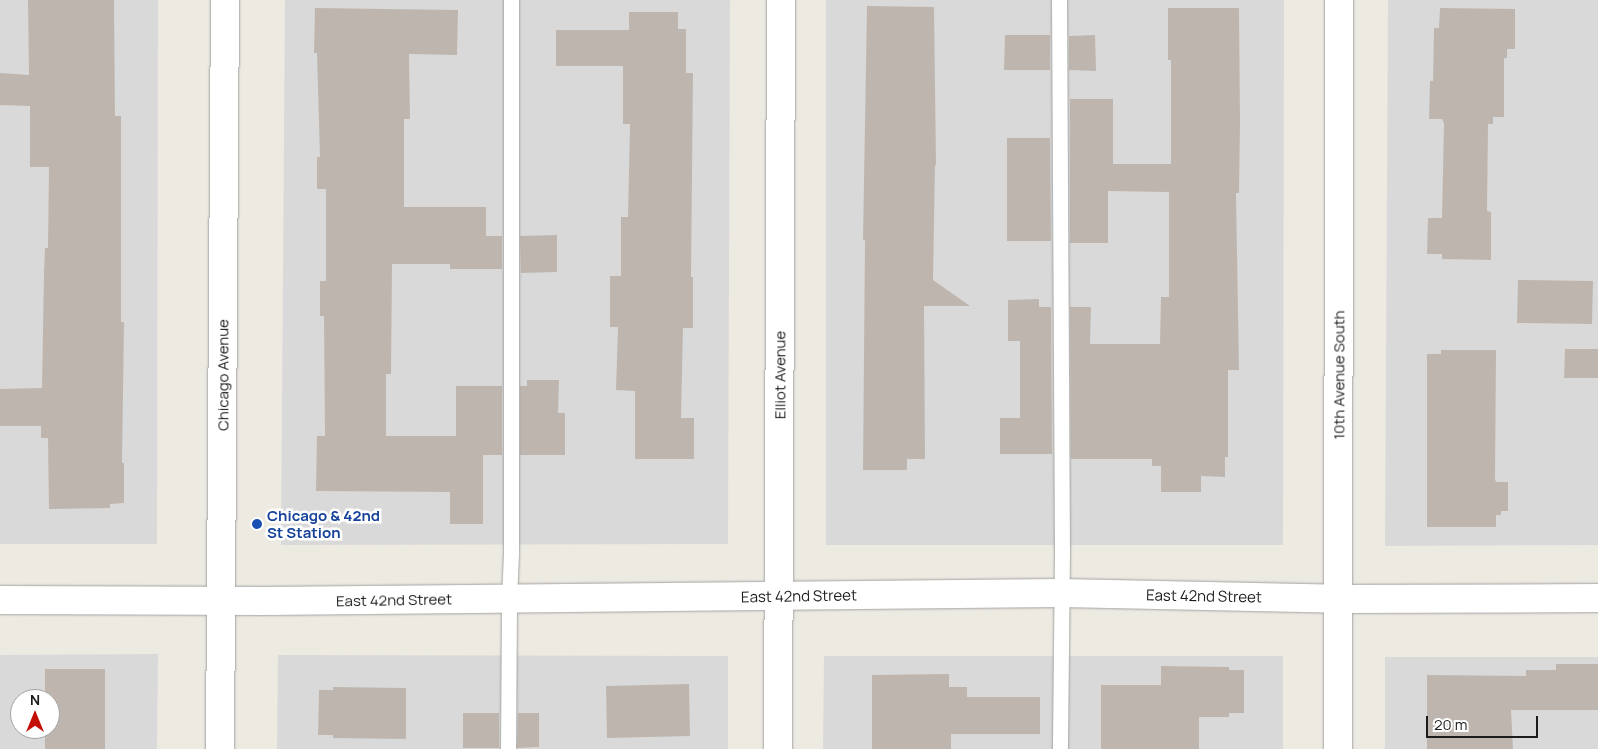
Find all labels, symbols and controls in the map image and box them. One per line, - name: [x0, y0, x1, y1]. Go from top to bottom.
- street label: 10th Avenue South: [1330, 310, 1348, 440]
- street label: Chicago Avenue: [214, 319, 232, 431]
- street label: Elliot Avenue: [771, 331, 789, 419]
- place label: Chicago & 42nd St Station: [267, 506, 380, 541]
- marker: Chicago & 42nd St Station: [251, 518, 263, 530]
- street label: East 42nd Street: [741, 586, 857, 606]
- street label: East 42nd Street: [1146, 586, 1262, 606]
- street label: East 42nd Street: [336, 590, 452, 610]
- north arrow: [10, 689, 60, 739]
- text: N: [30, 690, 40, 709]
- scale bar: [1428, 706, 1540, 738]
- text: 20 m: [1434, 714, 1467, 735]

